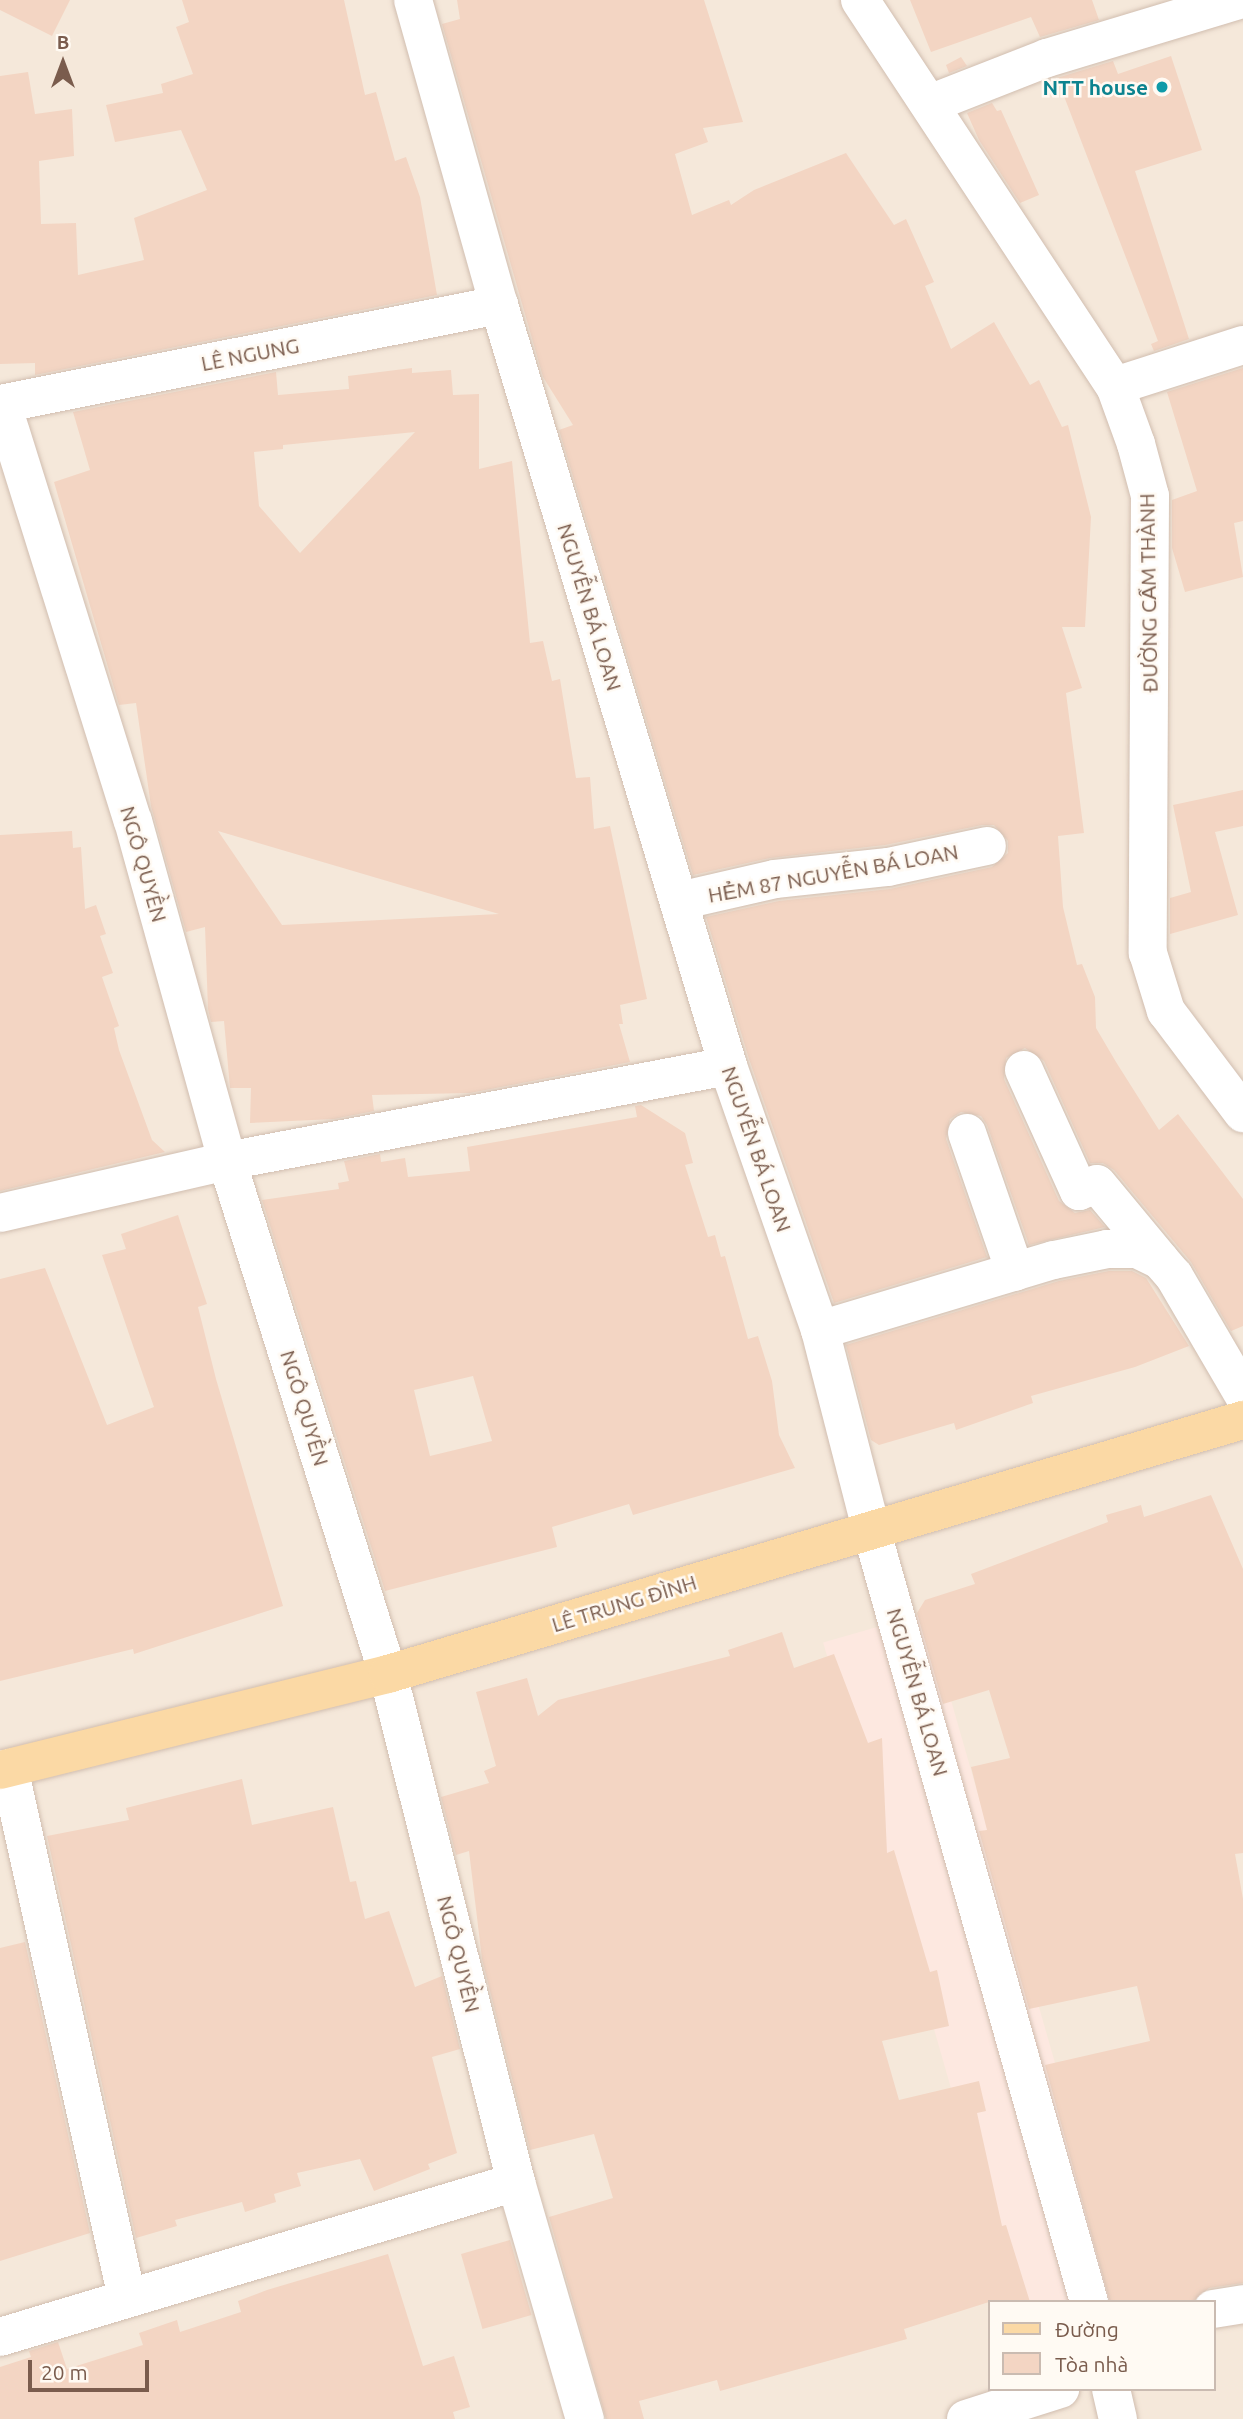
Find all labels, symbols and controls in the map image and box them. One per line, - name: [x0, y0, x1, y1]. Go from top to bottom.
- north arrow: [28, 28, 98, 98]
- text: B: [57, 31, 69, 53]
- place label: NTT house: [1042, 74, 1148, 100]
- marker: NTT house: [1154, 79, 1170, 95]
- street label: LÊ NGUNG: [199, 332, 301, 376]
- street label: ĐƯỜNG CẨM THÀNH: [1134, 493, 1162, 693]
- street label: NGUYỄN BÁ LOAN: [553, 520, 627, 694]
- street label: NGÔ QUYỀN: [115, 803, 173, 925]
- street label: HẺM 87 NGUYỄN BÁ LOAN: [706, 839, 960, 907]
- street label: NGUYỄN BÁ LOAN: [717, 1063, 797, 1235]
- street label: NGÔ QUYỀN: [275, 1347, 335, 1469]
- street label: LÊ TRUNG ĐÌNH: [548, 1569, 700, 1637]
- street label: NGUYỄN BÁ LOAN: [882, 1605, 954, 1779]
- street label: NGÔ QUYỀN: [432, 1893, 486, 2015]
- legend: [988, 2300, 1215, 2391]
- text: Đường: [1055, 2317, 1119, 2341]
- scale bar: [32, 2346, 152, 2390]
- text: Tòa nhà: [1055, 2352, 1128, 2376]
- text: 20 m: [41, 2360, 88, 2384]

